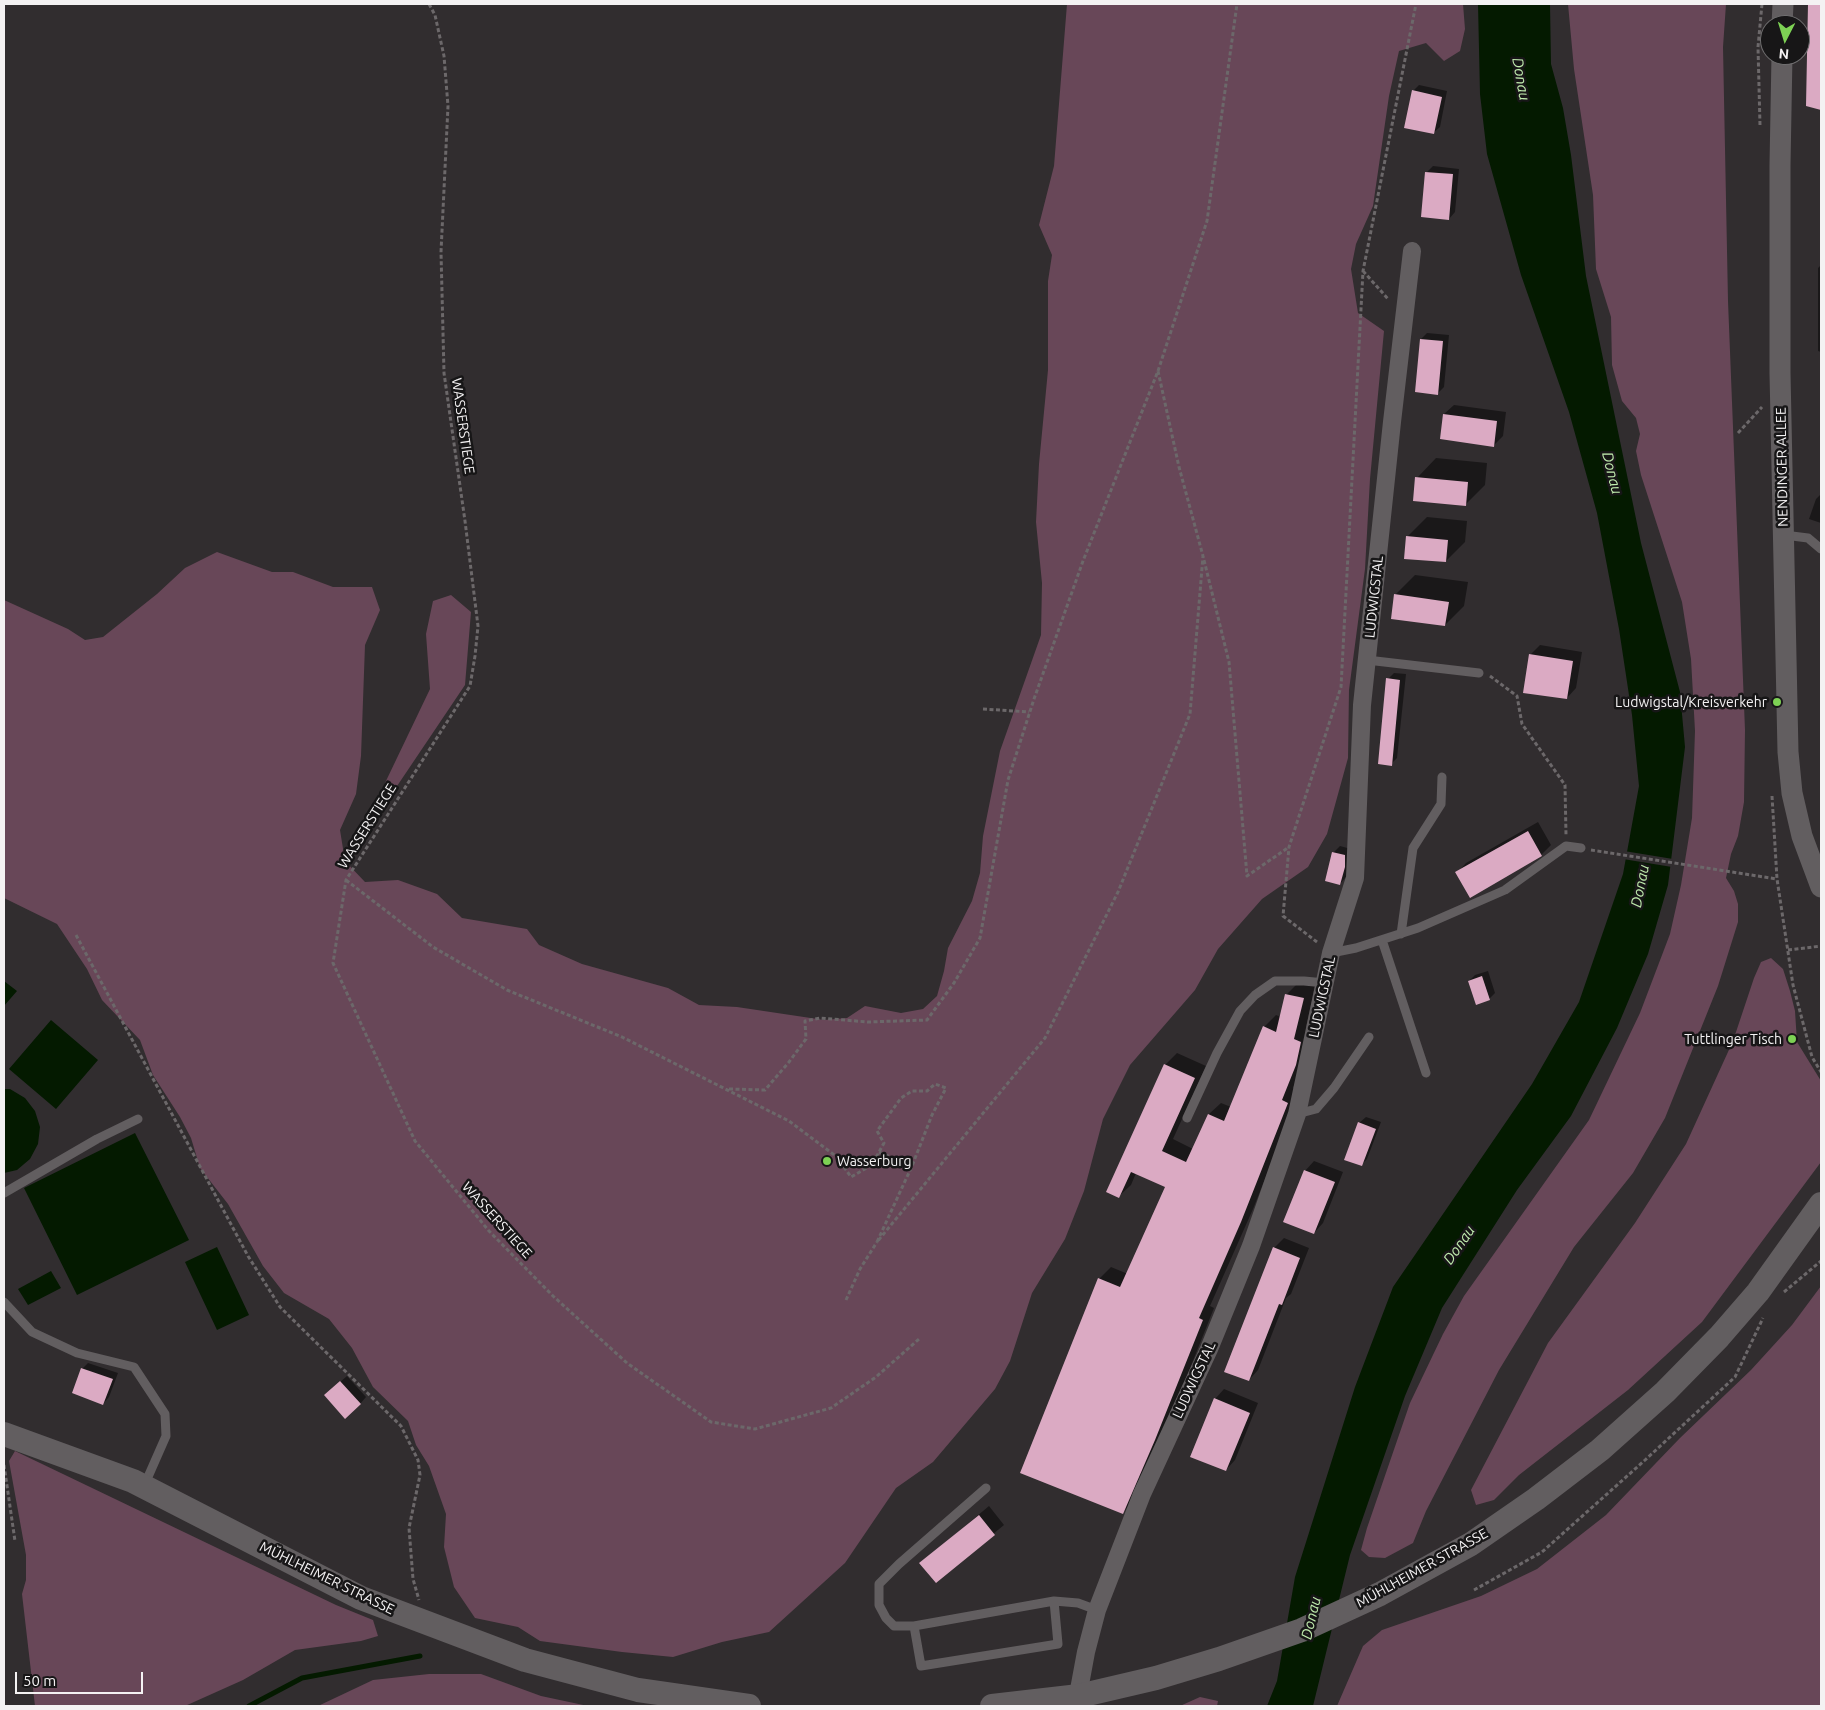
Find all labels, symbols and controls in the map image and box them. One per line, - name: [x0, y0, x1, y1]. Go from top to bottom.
- north arrow: [1760, 15, 1810, 65]
- text: N: [1778, 46, 1790, 62]
- water label: Donau: [1508, 56, 1534, 102]
- street label: WASSERSTIEGE: [448, 377, 478, 475]
- street label: NENDINGER ALLEE: [1773, 407, 1791, 527]
- water label: Donau: [1598, 450, 1626, 496]
- street label: LUDWIGSTAL: [1361, 555, 1387, 639]
- place label: Ludwigstal/Kreisverkehr: [1615, 694, 1767, 710]
- marker: Ludwigstal/Kreisverkehr: [1771, 696, 1783, 708]
- street label: WASSERSTIEGE: [334, 780, 400, 872]
- water label: Donau: [1627, 863, 1653, 909]
- street label: LUDWIGSTAL: [1305, 955, 1339, 1039]
- place label: Tuttlinger Tisch: [1684, 1031, 1782, 1047]
- marker: Tuttlinger Tisch: [1786, 1033, 1798, 1045]
- place label: Wasserburg: [837, 1153, 912, 1169]
- marker: Wasserburg: [821, 1155, 833, 1167]
- street label: WASSERSTIEGE: [458, 1178, 536, 1262]
- water label: Donau: [1439, 1222, 1479, 1268]
- street label: LUDWIGSTAL: [1169, 1339, 1219, 1421]
- street label: MÜHLHEIMER STRASSE: [1353, 1525, 1491, 1611]
- street label: MÜHLHEIMER STRASSE: [257, 1538, 397, 1618]
- water label: Donau: [1297, 1595, 1325, 1641]
- scale bar: [18, 1662, 145, 1694]
- text: 50 m: [23, 1672, 56, 1689]

